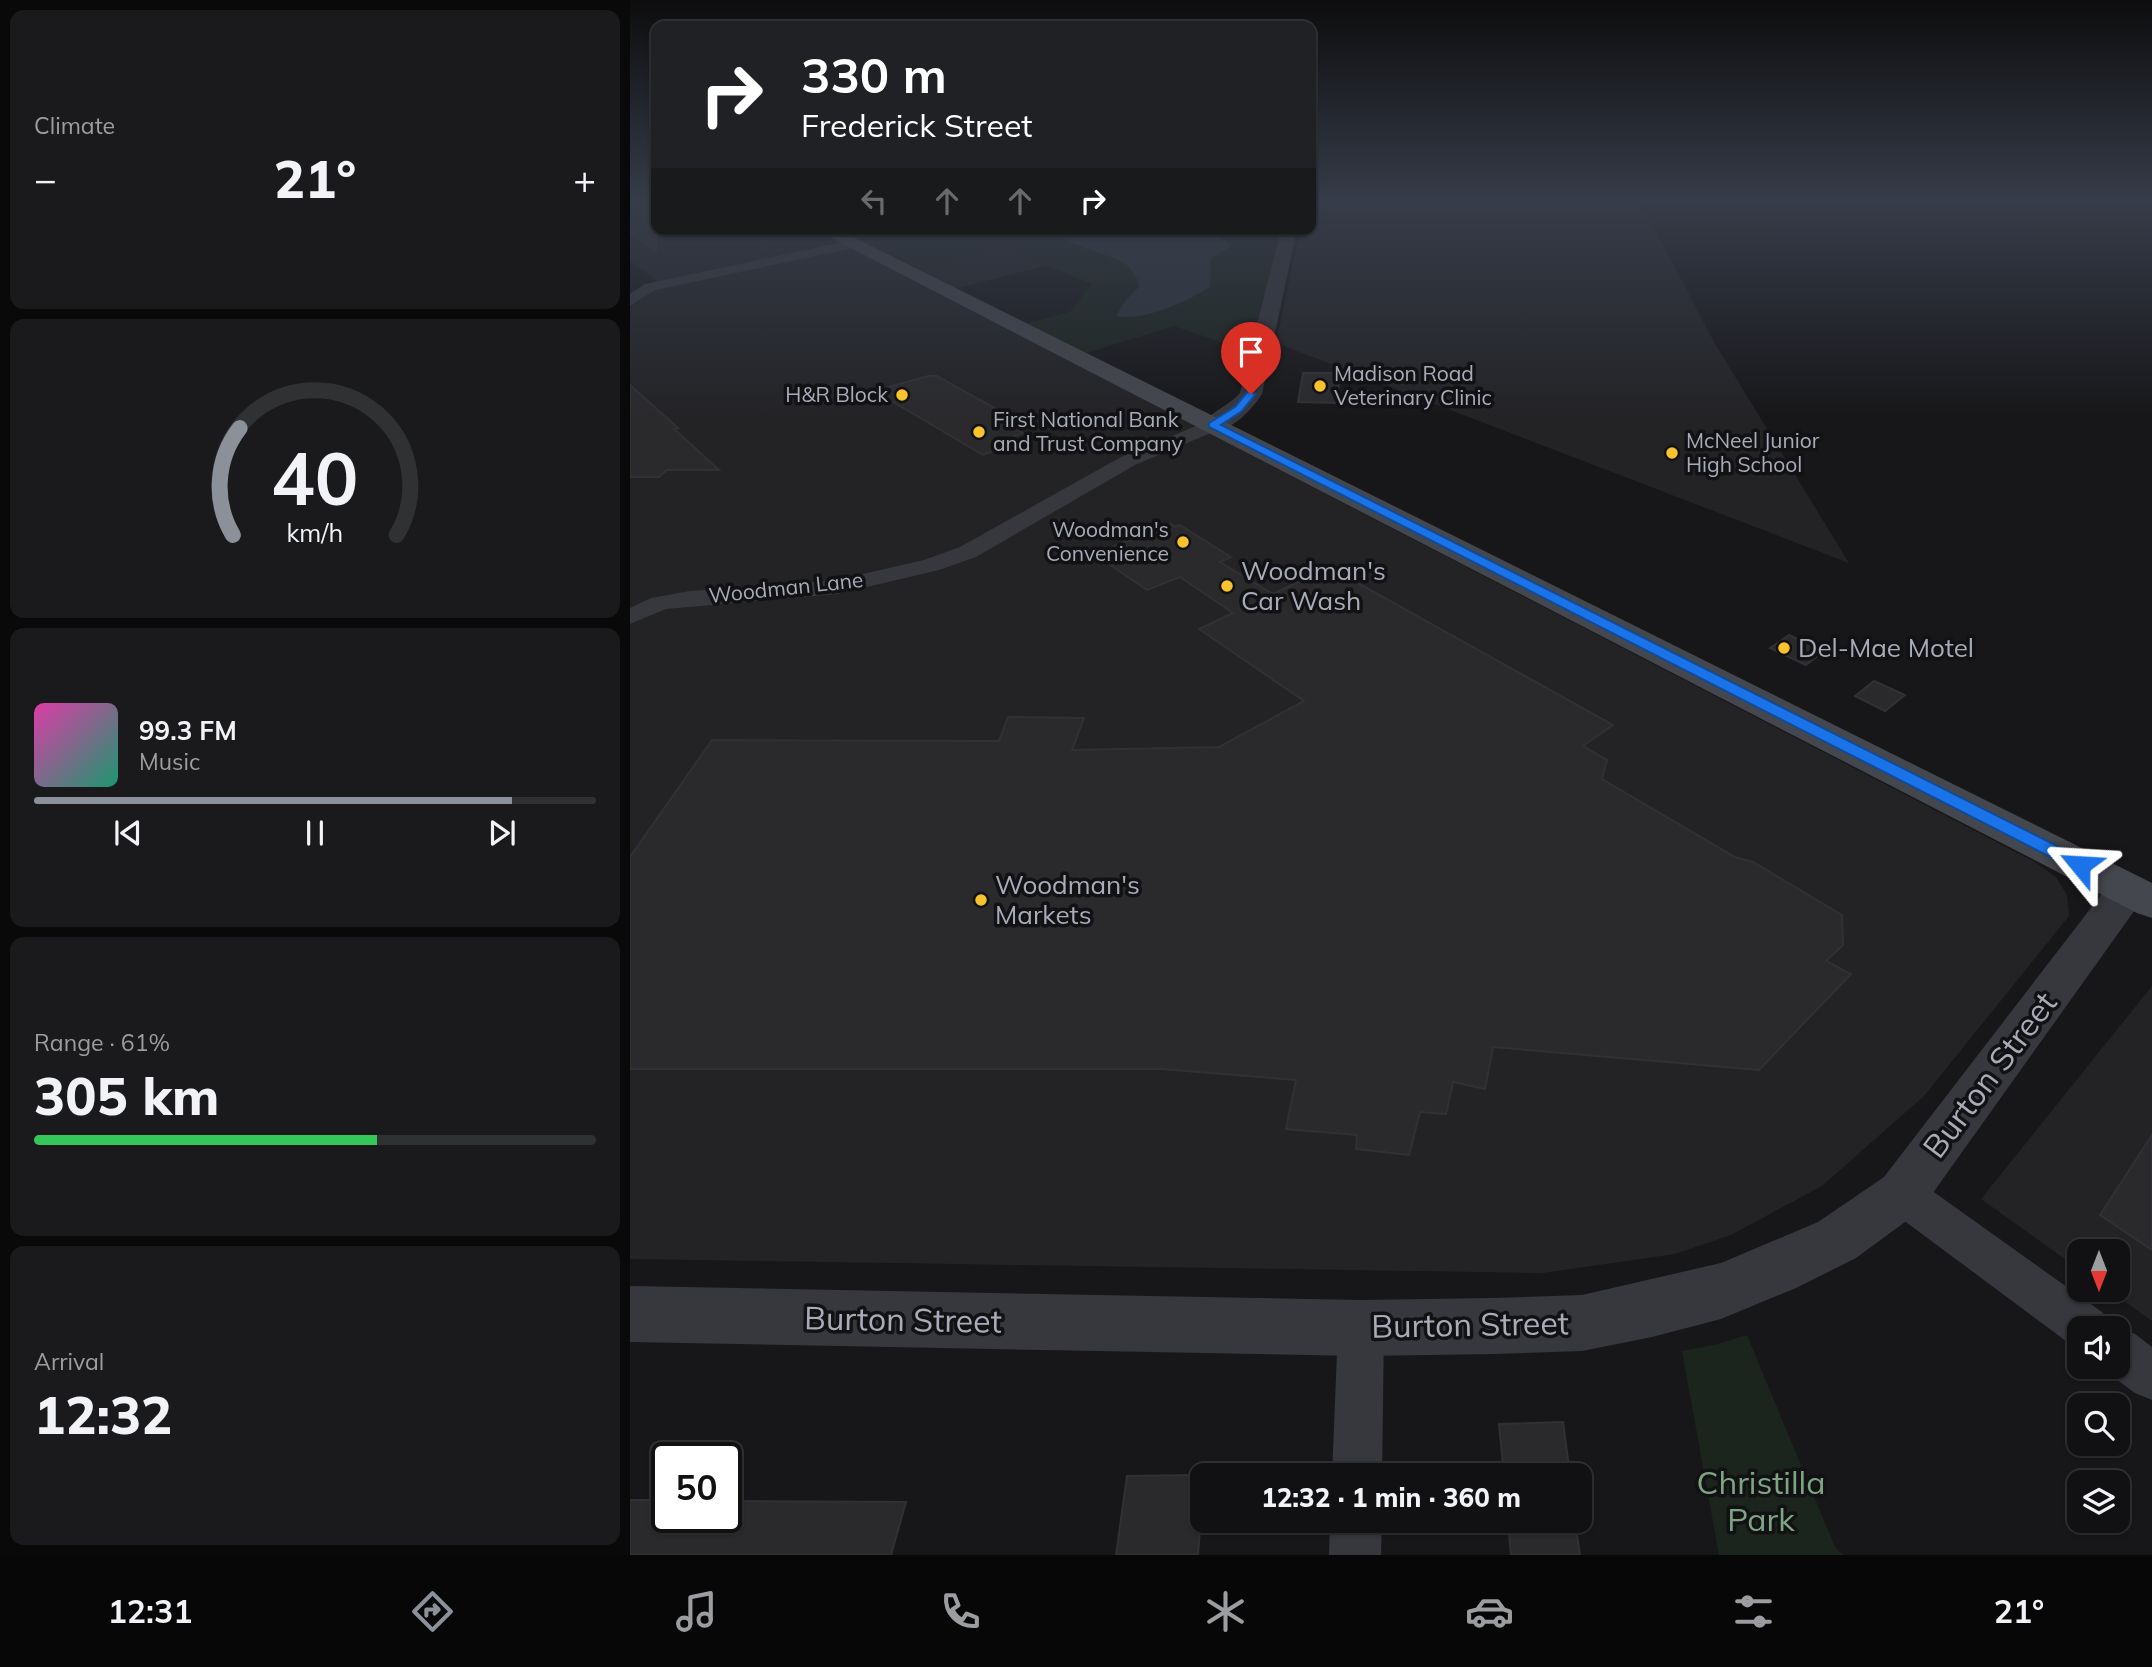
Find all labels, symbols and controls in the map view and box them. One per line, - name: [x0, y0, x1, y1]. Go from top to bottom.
- text: 330 m: [801, 44, 947, 105]
- icon: right: [686, 49, 777, 140]
- text: Frederick Street: [801, 105, 1033, 145]
- text: Climate: [34, 111, 115, 140]
- text: 21°: [274, 146, 356, 211]
- text: −: [34, 155, 57, 203]
- text: +: [573, 155, 596, 203]
- icon: left: [855, 182, 893, 220]
- icon: ahead: [928, 182, 966, 220]
- icon: ahead: [1001, 182, 1039, 220]
- icon: right: [1074, 182, 1112, 220]
- pin: [1221, 322, 1281, 394]
- icon: arrive: [1232, 333, 1270, 371]
- place label: Madison Road Veterinary Clinic: [1334, 360, 1492, 410]
- marker: Madison Road Veterinary Clinic: [1312, 378, 1328, 394]
- place label: H&R Block: [785, 381, 888, 407]
- marker: H&R Block: [894, 387, 910, 403]
- place label: First National Bank and Trust Company: [993, 406, 1183, 456]
- marker: First National Bank and Trust Company: [971, 424, 987, 440]
- place label: McNeel Junior High School: [1686, 427, 1820, 477]
- text: 40: [271, 432, 359, 523]
- marker: McNeel Junior High School: [1664, 445, 1680, 461]
- text: km/h: [287, 516, 343, 547]
- place label: Woodman's Convenience: [1046, 516, 1169, 566]
- marker: Woodman's Convenience: [1175, 534, 1191, 550]
- place label: Woodman's Car Wash: [1241, 554, 1386, 617]
- street label: Woodman Lane: [707, 566, 864, 608]
- marker: Woodman's Car Wash: [1219, 578, 1235, 594]
- place label: Del-Mae Motel: [1798, 631, 1974, 664]
- marker: Del-Mae Motel: [1776, 640, 1792, 656]
- text: 99.3 FM: [139, 714, 237, 747]
- text: Music: [139, 747, 200, 776]
- icon: previous: [109, 814, 147, 852]
- icon: pause: [296, 814, 334, 852]
- icon: next: [483, 814, 521, 852]
- position arrow: [2043, 828, 2117, 902]
- place label: Woodman's Markets: [995, 868, 1140, 931]
- marker: Woodman's Markets: [973, 892, 989, 908]
- street label: Burton Street: [1914, 983, 2065, 1165]
- text: Range · 61%: [34, 1028, 170, 1057]
- text: 305 km: [34, 1063, 219, 1128]
- north arrow: [2067, 1239, 2130, 1302]
- map controls: [2067, 1239, 2130, 1533]
- street label: Burton Street: [804, 1297, 1002, 1341]
- street label: Burton Street: [1371, 1302, 1569, 1346]
- button: sound: [2067, 1316, 2130, 1379]
- text: Arrival: [34, 1347, 104, 1376]
- text: 12:32: [34, 1382, 172, 1447]
- button: search: [2067, 1393, 2130, 1456]
- speed limit sign: 50: [651, 1442, 742, 1533]
- park label: Christilla Park: [1697, 1462, 1825, 1539]
- button: layers: [2067, 1470, 2130, 1533]
- text: 12:32 · 1 min · 360 m: [1261, 1481, 1521, 1514]
- icon: directions: [408, 1587, 457, 1636]
- icon: music: [672, 1587, 721, 1636]
- icon: phone: [936, 1587, 985, 1636]
- icon: climate: [1201, 1587, 1250, 1636]
- icon: car: [1465, 1587, 1514, 1636]
- icon: filters: [1729, 1587, 1778, 1636]
- text: 12:31: [108, 1591, 192, 1631]
- text: 21°: [1994, 1591, 2044, 1631]

